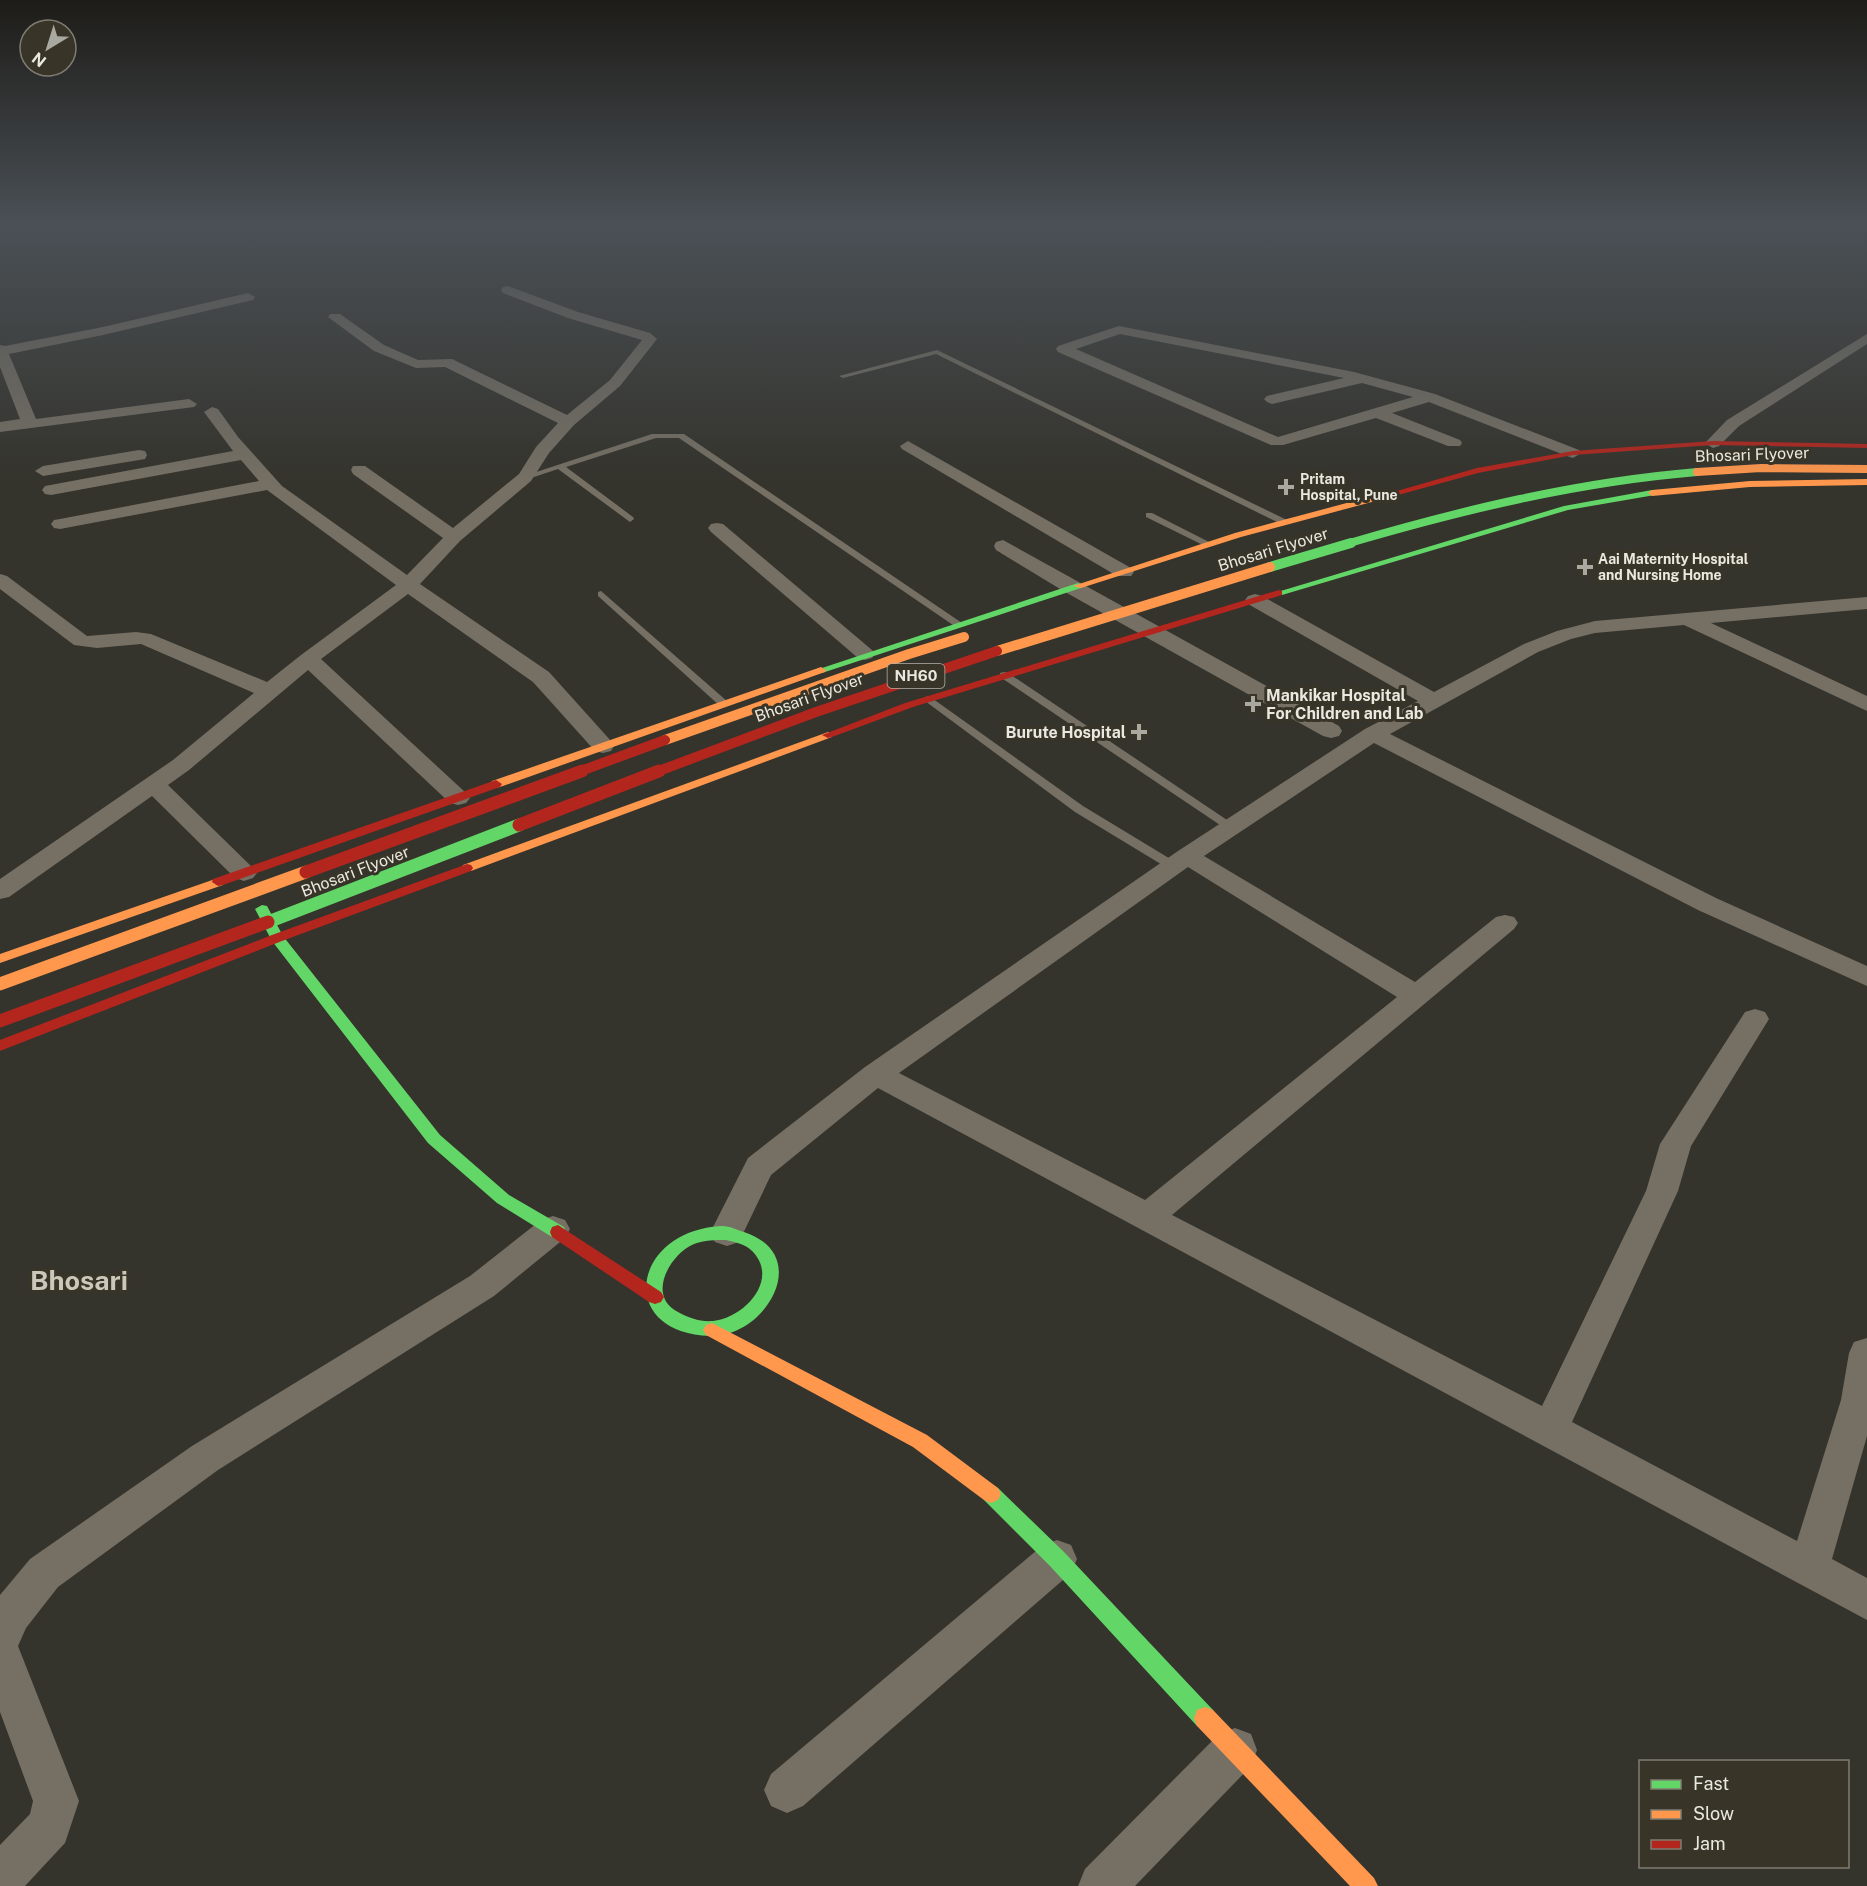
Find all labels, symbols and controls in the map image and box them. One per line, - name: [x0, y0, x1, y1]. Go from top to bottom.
- north arrow: [18, 18, 78, 78]
- text: N: [28, 48, 50, 71]
- street label: Bhosari Flyover: [1694, 443, 1810, 466]
- place label: Pritam Hospital, Pune: [1300, 471, 1398, 503]
- marker: Pritam Hospital, Pune: [1277, 478, 1295, 496]
- street label: Bhosari Flyover: [1216, 524, 1331, 575]
- place label: Aai Maternity Hospital and Nursing Home: [1598, 551, 1749, 583]
- marker: Aai Maternity Hospital and Nursing Home: [1576, 558, 1594, 576]
- road number: NH60: [888, 664, 944, 688]
- street label: Bhosari Flyover: [752, 669, 866, 726]
- place label: Mankikar Hospital For Children and Lab: [1266, 686, 1424, 723]
- marker: Mankikar Hospital For Children and Lab: [1244, 695, 1262, 713]
- place label: Burute Hospital: [1006, 723, 1126, 742]
- marker: Burute Hospital: [1130, 723, 1148, 741]
- street label: Bhosari Flyover: [298, 842, 412, 901]
- district label: Bhosari: [30, 1264, 128, 1296]
- legend: [1639, 1760, 1849, 1868]
- text: Fast: [1693, 1773, 1729, 1794]
- text: Slow: [1693, 1803, 1734, 1824]
- text: Jam: [1693, 1833, 1726, 1854]

